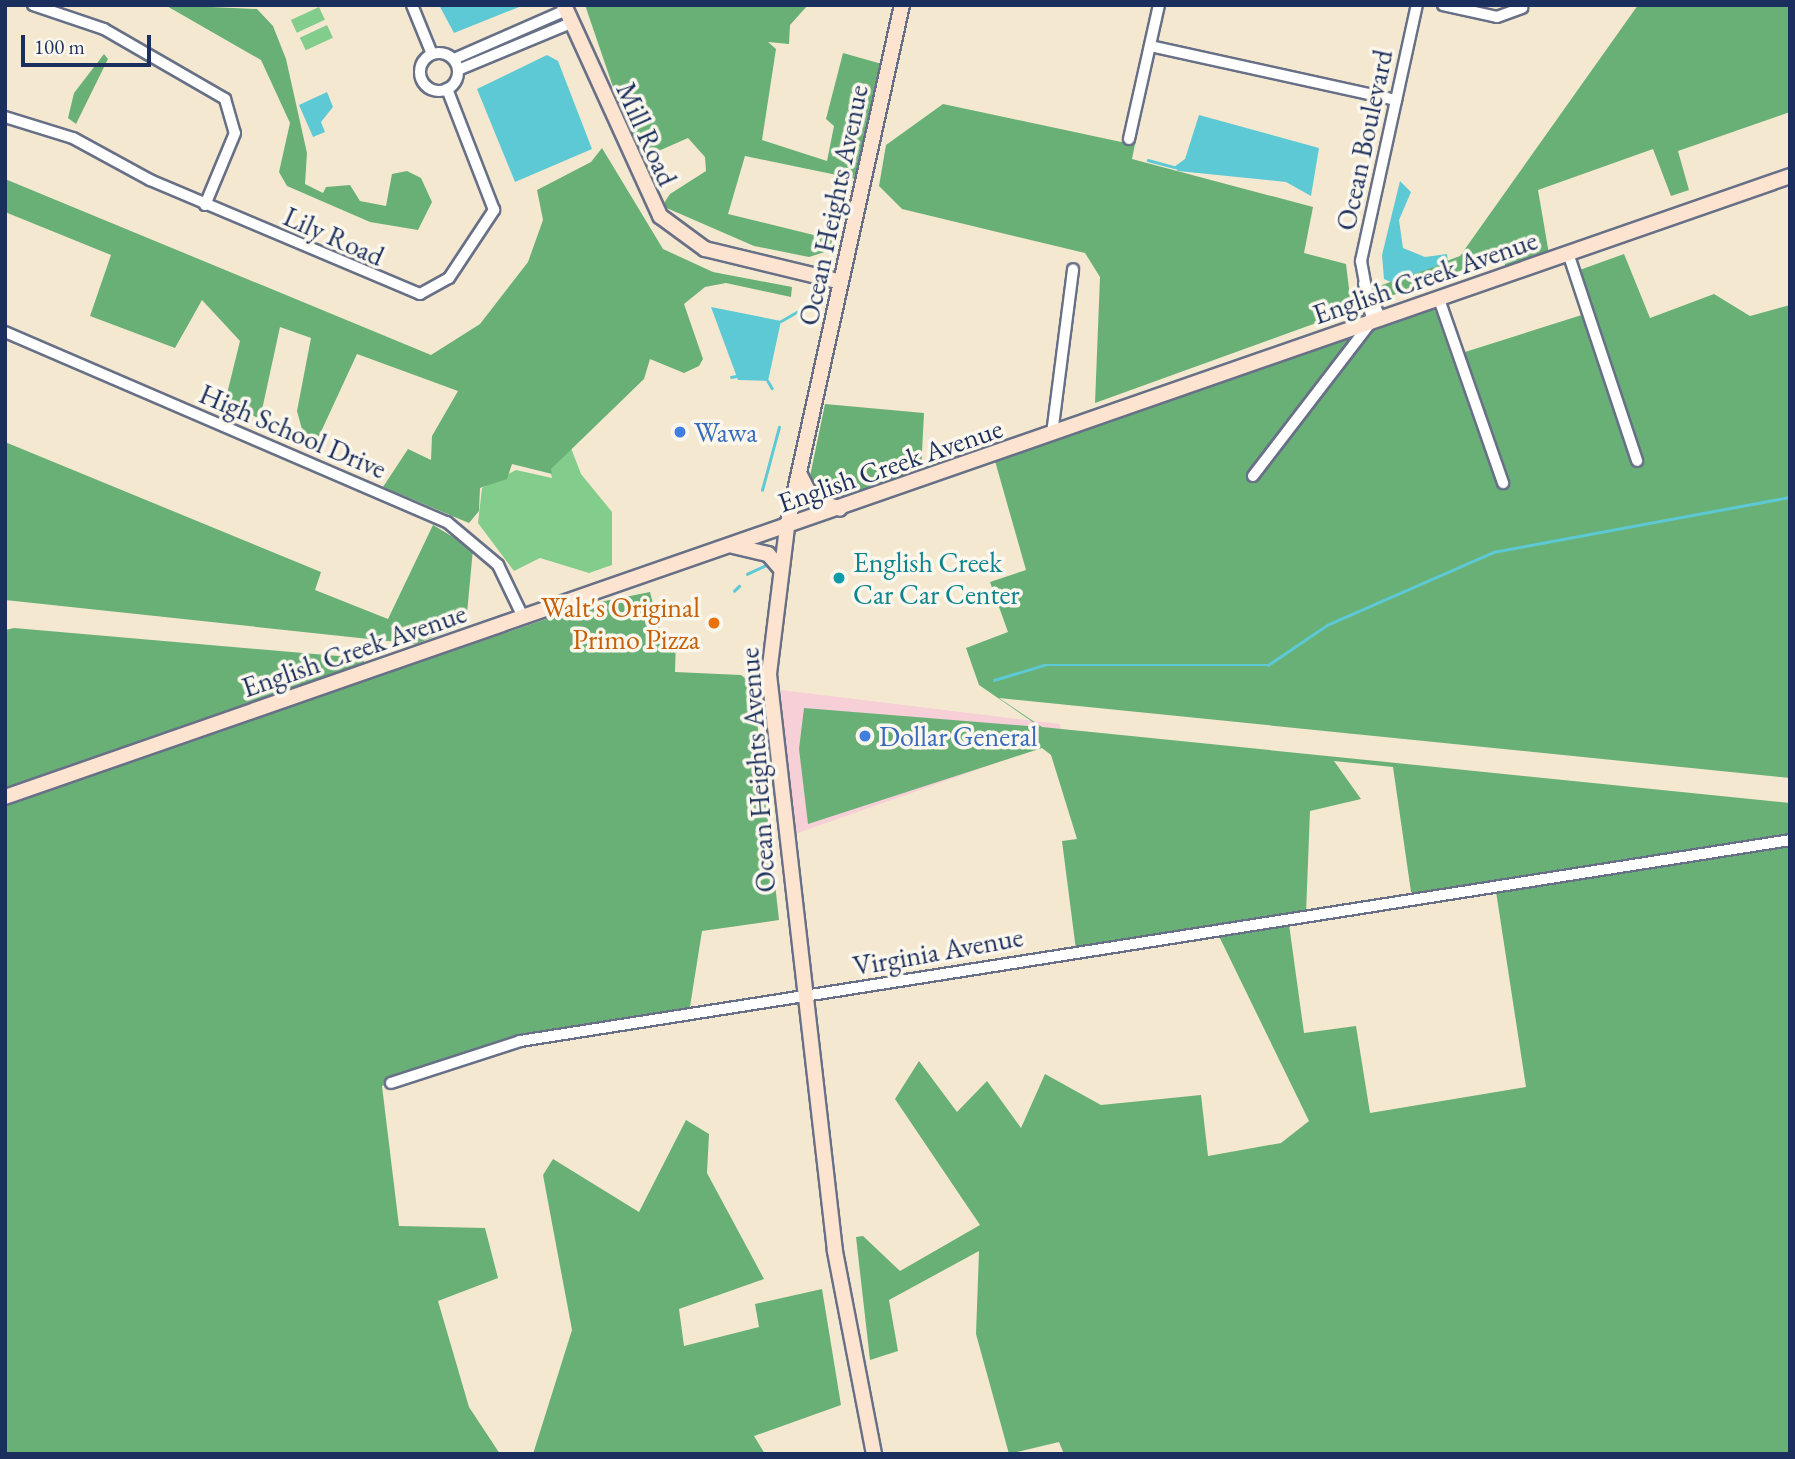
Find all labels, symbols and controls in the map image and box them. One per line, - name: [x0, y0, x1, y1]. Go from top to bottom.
- scale bar: [24, 21, 154, 65]
- text: 100 m: [34, 33, 85, 60]
- street label: Ocean Boulevard: [1328, 47, 1400, 233]
- street label: Mill Road: [609, 77, 685, 191]
- street label: Ocean Heights Avenue: [791, 81, 875, 329]
- street label: Lily Road: [279, 199, 389, 273]
- street label: English Creek Avenue: [1308, 223, 1542, 331]
- street label: High School Drive: [194, 376, 392, 486]
- street label: English Creek Avenue: [773, 411, 1007, 519]
- place label: Wawa: [694, 415, 757, 449]
- marker: Wawa: [672, 424, 688, 440]
- place label: English Creek Car Car Center: [853, 545, 1020, 611]
- marker: English Creek Car Car Center: [831, 570, 847, 586]
- place label: Walt's Original Primo Pizza: [541, 590, 700, 656]
- street label: English Creek Avenue: [237, 596, 471, 704]
- marker: Walt's Original Primo Pizza: [706, 615, 722, 631]
- street label: Ocean Heights Avenue: [732, 646, 782, 894]
- place label: Dollar General: [879, 719, 1037, 753]
- marker: Dollar General: [857, 728, 873, 744]
- street label: Virginia Avenue: [850, 919, 1026, 983]

